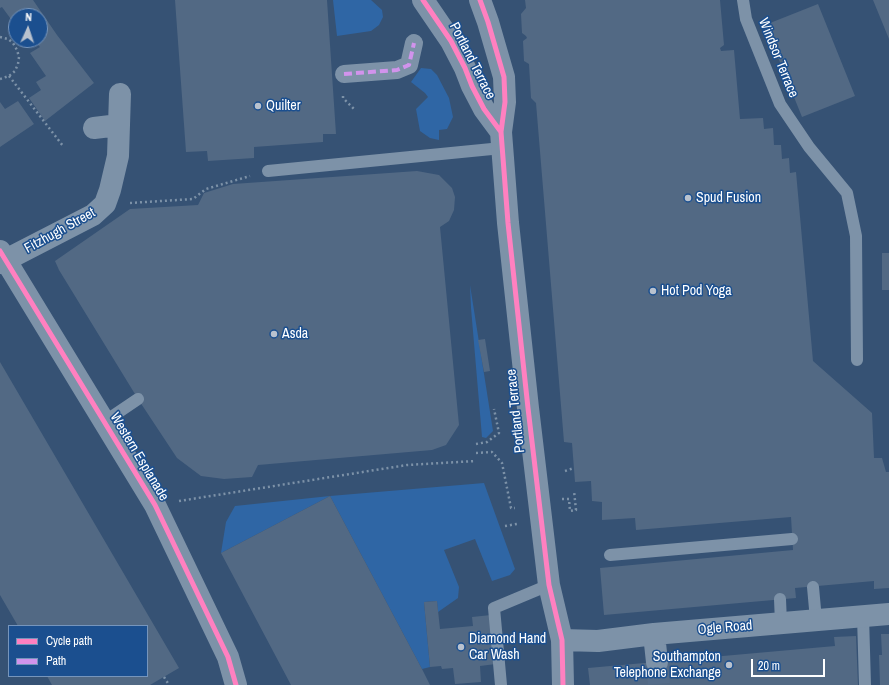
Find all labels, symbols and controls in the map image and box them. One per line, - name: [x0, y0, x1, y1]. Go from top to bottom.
- north arrow: [8, 8, 48, 48]
- text: N: [25, 10, 32, 24]
- street label: Windsor Terrace: [754, 16, 802, 100]
- street label: Portland Terrace: [445, 20, 499, 102]
- place label: Quilter: [266, 98, 300, 114]
- marker: Quilter: [253, 101, 263, 111]
- place label: Spud Fusion: [696, 190, 761, 206]
- marker: Spud Fusion: [683, 193, 693, 203]
- street label: Fitzhugh Street: [22, 205, 98, 257]
- place label: Hot Pod Yoga: [661, 283, 732, 299]
- marker: Hot Pod Yoga: [648, 286, 658, 296]
- place label: Asda: [282, 326, 308, 342]
- marker: Asda: [269, 329, 279, 339]
- street label: Portland Terrace: [503, 368, 529, 454]
- street label: Western Esplanade: [106, 410, 172, 504]
- street label: Ogle Road: [697, 617, 753, 639]
- legend: [8, 625, 148, 677]
- place label: Diamond Hand Car Wash: [469, 631, 546, 664]
- text: Cycle path: [46, 633, 93, 649]
- marker: Diamond Hand Car Wash: [456, 642, 466, 652]
- place label: Southampton Telephone Exchange: [614, 649, 721, 682]
- scale bar: [753, 651, 827, 677]
- text: Path: [46, 653, 66, 669]
- text: 20 m: [758, 658, 780, 674]
- marker: Southampton Telephone Exchange: [724, 660, 734, 670]

